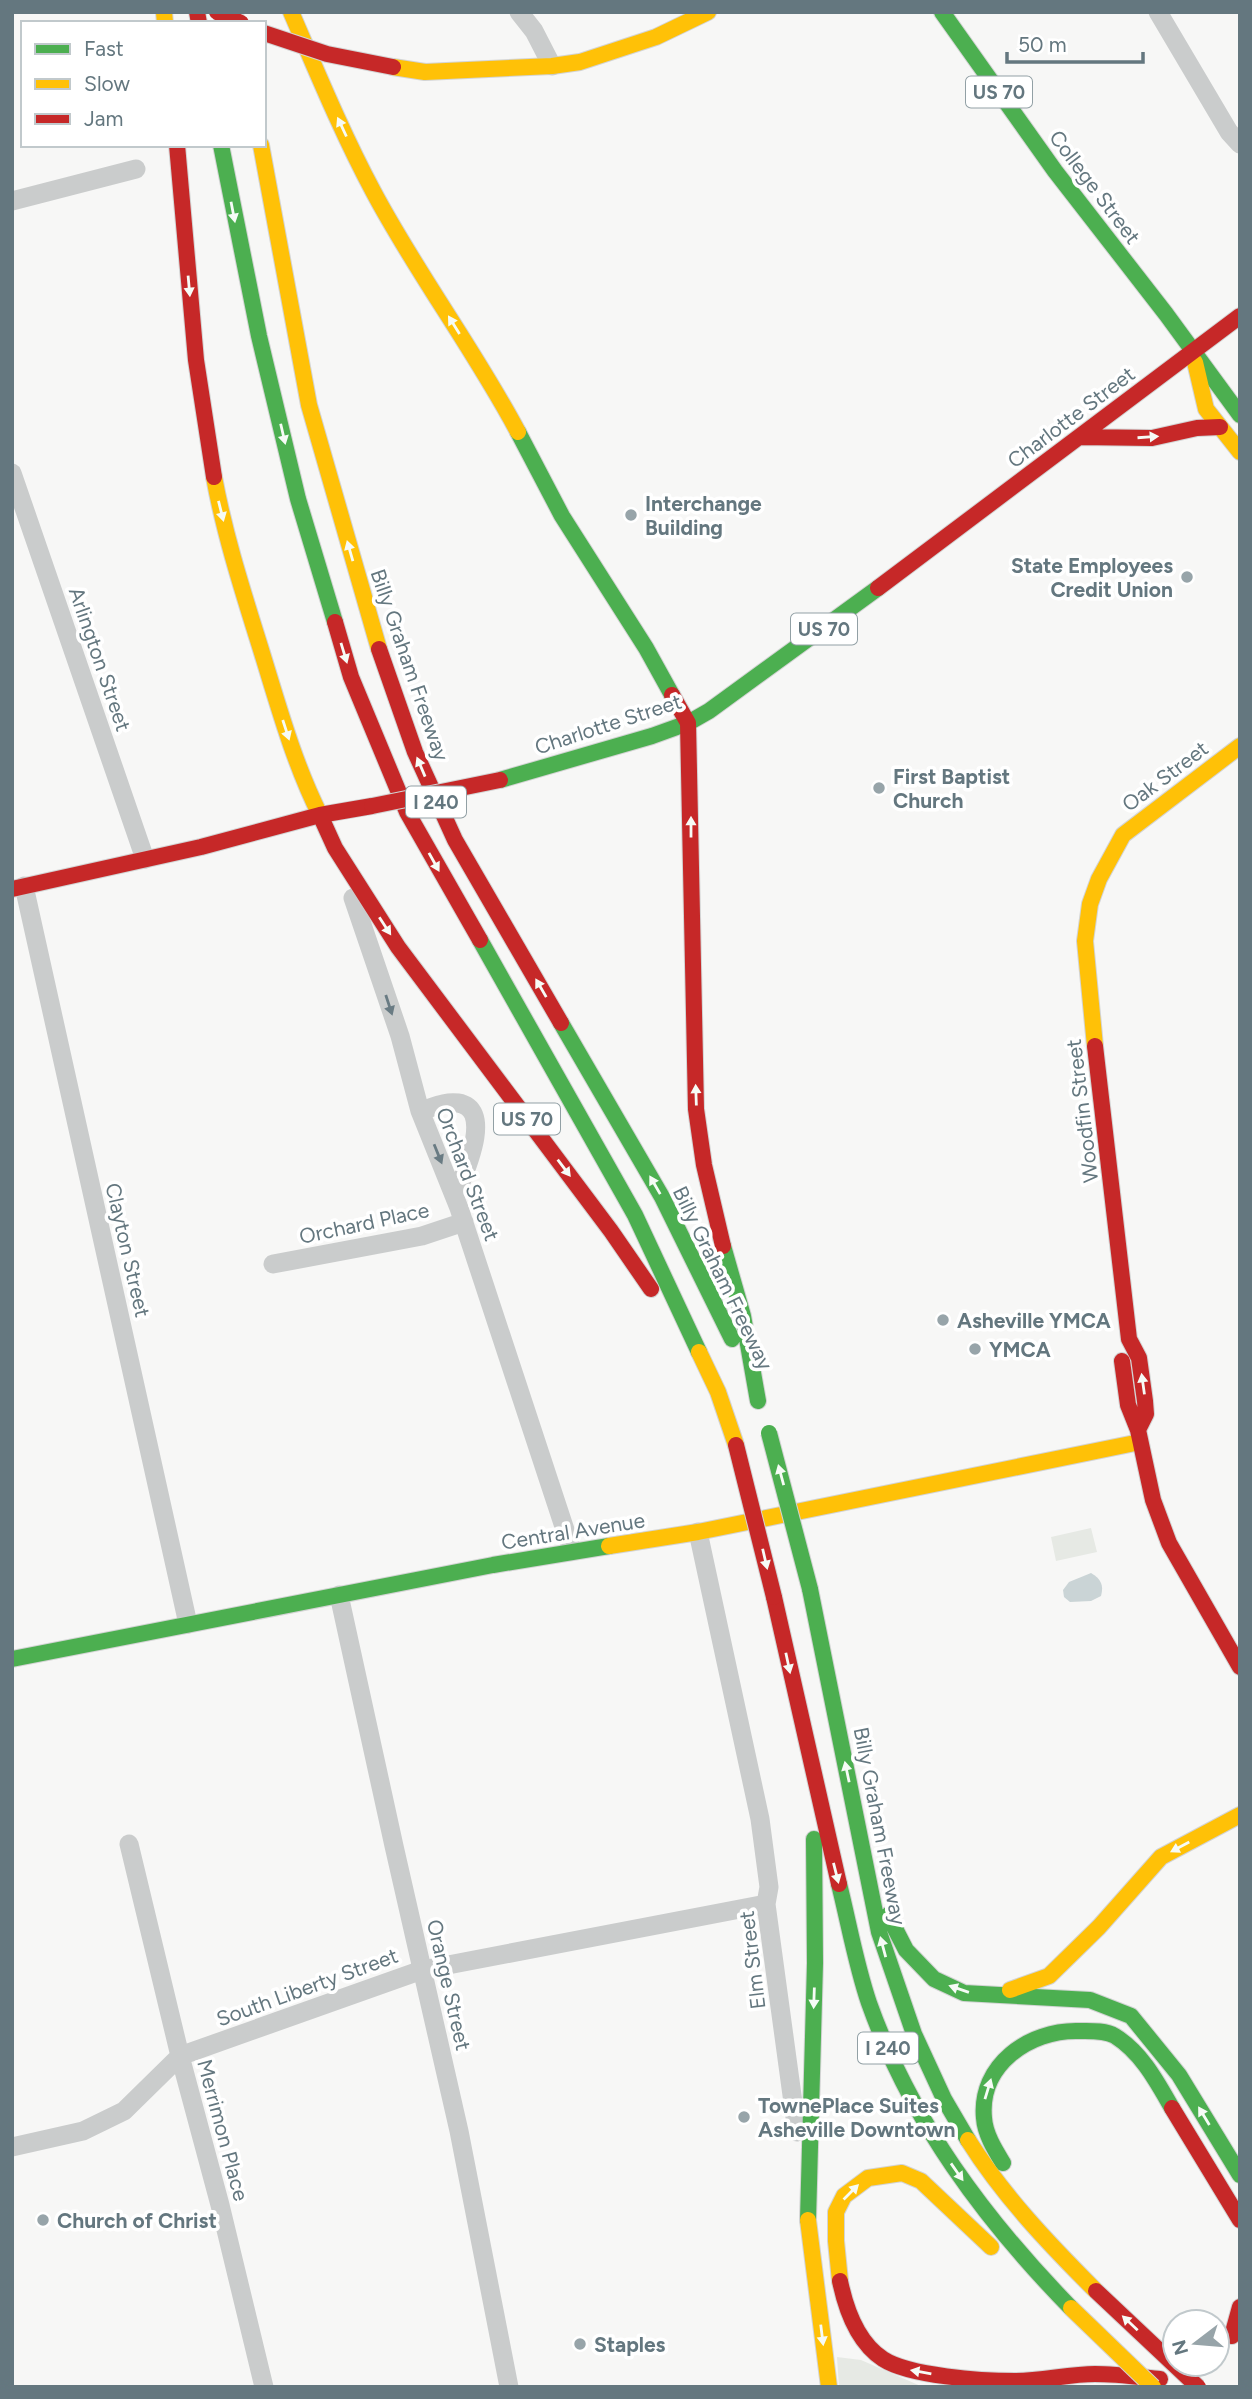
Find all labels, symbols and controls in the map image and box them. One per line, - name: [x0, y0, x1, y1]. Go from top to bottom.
- legend: [21, 21, 266, 147]
- scale bar: [1007, 21, 1144, 65]
- text: 50 m: [1018, 32, 1067, 57]
- text: Fast: [84, 36, 124, 61]
- text: Slow: [84, 71, 130, 96]
- road number: US 70: [966, 76, 1032, 108]
- text: Jam: [84, 106, 123, 131]
- one-way arrow: [336, 117, 347, 137]
- street label: College Street: [1044, 125, 1146, 249]
- one-way arrow: [228, 201, 239, 223]
- one-way arrow: [184, 276, 195, 298]
- one-way arrow: [448, 315, 461, 334]
- street label: Charlotte Street: [1002, 361, 1140, 473]
- one-way arrow: [277, 423, 288, 445]
- one-way arrow: [1138, 431, 1160, 442]
- place label: Interchange Building: [645, 491, 762, 540]
- one-way arrow: [216, 501, 227, 523]
- marker: Interchange Building: [623, 507, 639, 523]
- one-way arrow: [344, 540, 355, 562]
- place label: State Employees Credit Union: [1011, 553, 1173, 602]
- street label: Billy Graham Freeway: [365, 566, 455, 764]
- marker: State Employees Credit Union: [1179, 569, 1195, 585]
- street label: Arlington Street: [64, 584, 136, 734]
- road number: US 70: [791, 614, 857, 644]
- one-way arrow: [339, 643, 349, 664]
- street label: Charlotte Street: [532, 688, 685, 759]
- one-way arrow: [281, 719, 291, 740]
- street label: Oak Street: [1117, 736, 1213, 816]
- one-way arrow: [415, 757, 427, 777]
- place label: First Baptist Church: [893, 764, 1010, 813]
- marker: First Baptist Church: [871, 780, 887, 796]
- road number: I 240: [406, 786, 466, 818]
- one-way arrow: [685, 816, 697, 838]
- one-way arrow: [428, 852, 440, 872]
- one-way arrow: [378, 917, 391, 936]
- one-way arrow: [535, 979, 547, 998]
- one-way arrow: [385, 995, 395, 1016]
- street label: Woodfin Street: [1061, 1038, 1103, 1184]
- one-way arrow: [690, 1084, 701, 1106]
- street label: Orchard Street: [431, 1104, 505, 1244]
- road number: US 70: [494, 1104, 560, 1134]
- one-way arrow: [432, 1144, 443, 1165]
- one-way arrow: [556, 1159, 570, 1177]
- one-way arrow: [649, 1175, 661, 1194]
- street label: Clayton Street: [100, 1180, 156, 1320]
- street label: Billy Graham Freeway: [668, 1182, 778, 1374]
- street label: Orchard Place: [297, 1197, 431, 1249]
- place label: Asheville YMCA: [957, 1308, 1111, 1333]
- marker: Asheville YMCA: [935, 1312, 951, 1328]
- place label: YMCA: [989, 1337, 1051, 1362]
- marker: YMCA: [967, 1341, 983, 1357]
- one-way arrow: [1137, 1373, 1148, 1395]
- one-way arrow: [775, 1464, 785, 1485]
- street label: Central Avenue: [499, 1507, 647, 1555]
- one-way arrow: [760, 1548, 771, 1570]
- one-way arrow: [782, 1652, 793, 1674]
- street label: Billy Graham Freeway: [849, 1725, 911, 1927]
- one-way arrow: [842, 1761, 853, 1783]
- one-way arrow: [1169, 1841, 1189, 1853]
- one-way arrow: [831, 1862, 842, 1884]
- street label: Elm Street: [734, 1909, 770, 2011]
- street label: Orange Street: [422, 1917, 476, 2053]
- one-way arrow: [877, 1936, 888, 1958]
- street label: South Liberty Street: [213, 1943, 401, 2031]
- one-way arrow: [948, 1983, 969, 1994]
- one-way arrow: [809, 1987, 820, 2009]
- road number: I 240: [858, 2032, 918, 2064]
- street label: Merrimon Place: [192, 2056, 254, 2204]
- one-way arrow: [983, 2078, 993, 2099]
- place label: TownePlace Suites Asheville Downtown: [758, 2093, 955, 2142]
- one-way arrow: [1198, 2107, 1211, 2126]
- marker: TownePlace Suites Asheville Downtown: [736, 2109, 752, 2125]
- one-way arrow: [950, 2163, 964, 2181]
- one-way arrow: [842, 2183, 859, 2200]
- place label: Church of Christ: [57, 2208, 217, 2233]
- marker: Church of Christ: [35, 2212, 51, 2228]
- north arrow: [1161, 2308, 1231, 2378]
- one-way arrow: [1122, 2316, 1139, 2332]
- one-way arrow: [816, 2324, 827, 2346]
- place label: Staples: [594, 2332, 666, 2357]
- marker: Staples: [572, 2336, 588, 2352]
- text: N: [1167, 2337, 1193, 2358]
- one-way arrow: [910, 2366, 932, 2377]

